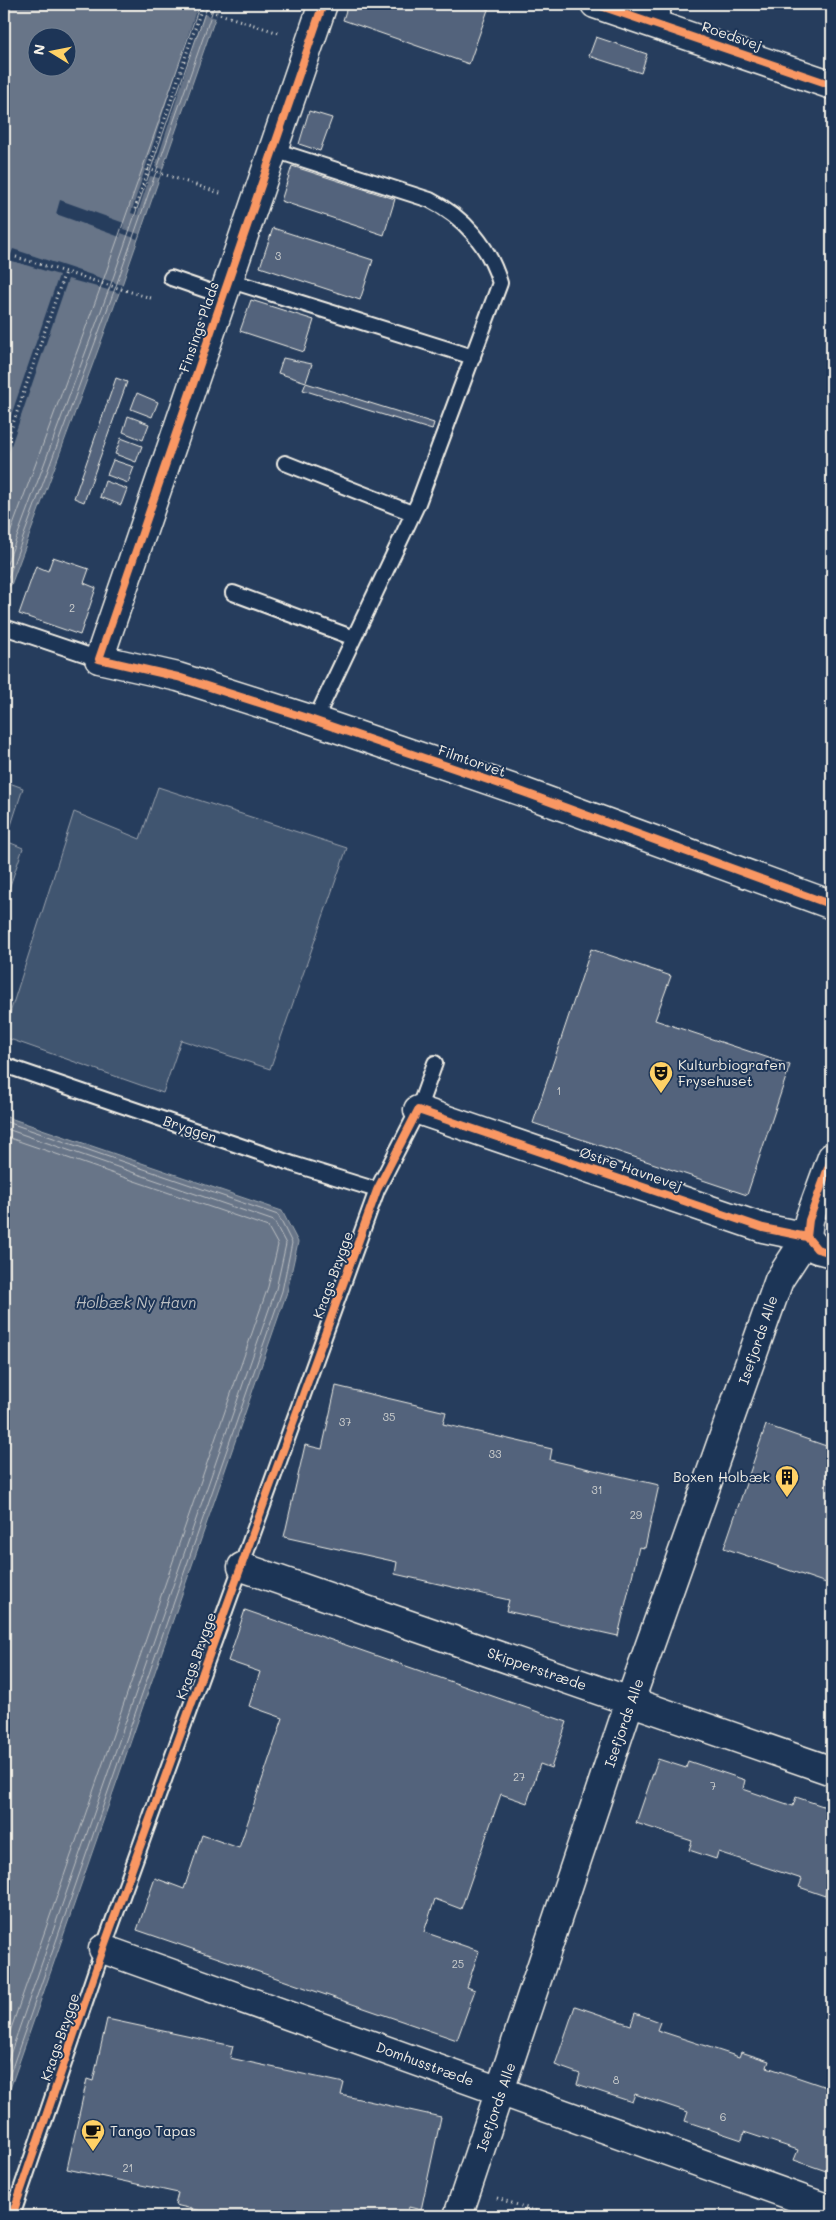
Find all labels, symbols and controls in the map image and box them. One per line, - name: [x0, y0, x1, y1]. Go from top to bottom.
- street label: Roedsvej: [700, 16, 765, 55]
- north arrow: [28, 28, 78, 78]
- text: N: [28, 43, 49, 57]
- house number: 3: [275, 248, 282, 263]
- street label: Finsings Plads: [174, 279, 223, 375]
- house number: 2: [69, 600, 75, 615]
- street label: Filmtorvet: [436, 740, 509, 781]
- place label: Kulturbiografen Frysehuset: [678, 1055, 786, 1090]
- theatre icon: Kulturbiografen Frysehuset: [648, 1060, 674, 1094]
- house number: 1: [557, 1083, 561, 1098]
- street label: Bryggen: [161, 1110, 220, 1147]
- street label: Østre Havnevej: [577, 1142, 685, 1195]
- street label: Krags Brygge: [308, 1229, 357, 1321]
- water label: Holbæk Ny Havn: [76, 1292, 196, 1312]
- street label: Isefjords Alle: [733, 1293, 782, 1387]
- house number: 35: [383, 1409, 395, 1424]
- house number: 37: [339, 1414, 351, 1429]
- house number: 33: [489, 1446, 502, 1461]
- building icon: Boxen Holbæk: [774, 1464, 800, 1498]
- place label: Boxen Holbæk: [673, 1467, 770, 1486]
- house number: 31: [591, 1482, 603, 1497]
- house number: 29: [630, 1507, 643, 1522]
- street label: Krags Brygge: [171, 1610, 220, 1702]
- street label: Skipperstræde: [485, 1643, 589, 1694]
- street label: Isefjords Alle: [599, 1676, 648, 1770]
- house number: 27: [513, 1769, 525, 1784]
- house number: 7: [710, 1778, 716, 1793]
- house number: 25: [452, 1956, 464, 1971]
- street label: Krags Brygge: [36, 1990, 83, 2083]
- street label: Domhusstræde: [374, 2037, 477, 2090]
- street label: Isefjords Alle: [471, 2060, 520, 2154]
- house number: 8: [613, 2072, 620, 2087]
- house number: 6: [720, 2109, 726, 2124]
- cafe icon: Tango Tapas: [80, 2118, 106, 2152]
- place label: Tango Tapas: [110, 2121, 196, 2140]
- house number: 21: [122, 2160, 134, 2175]

